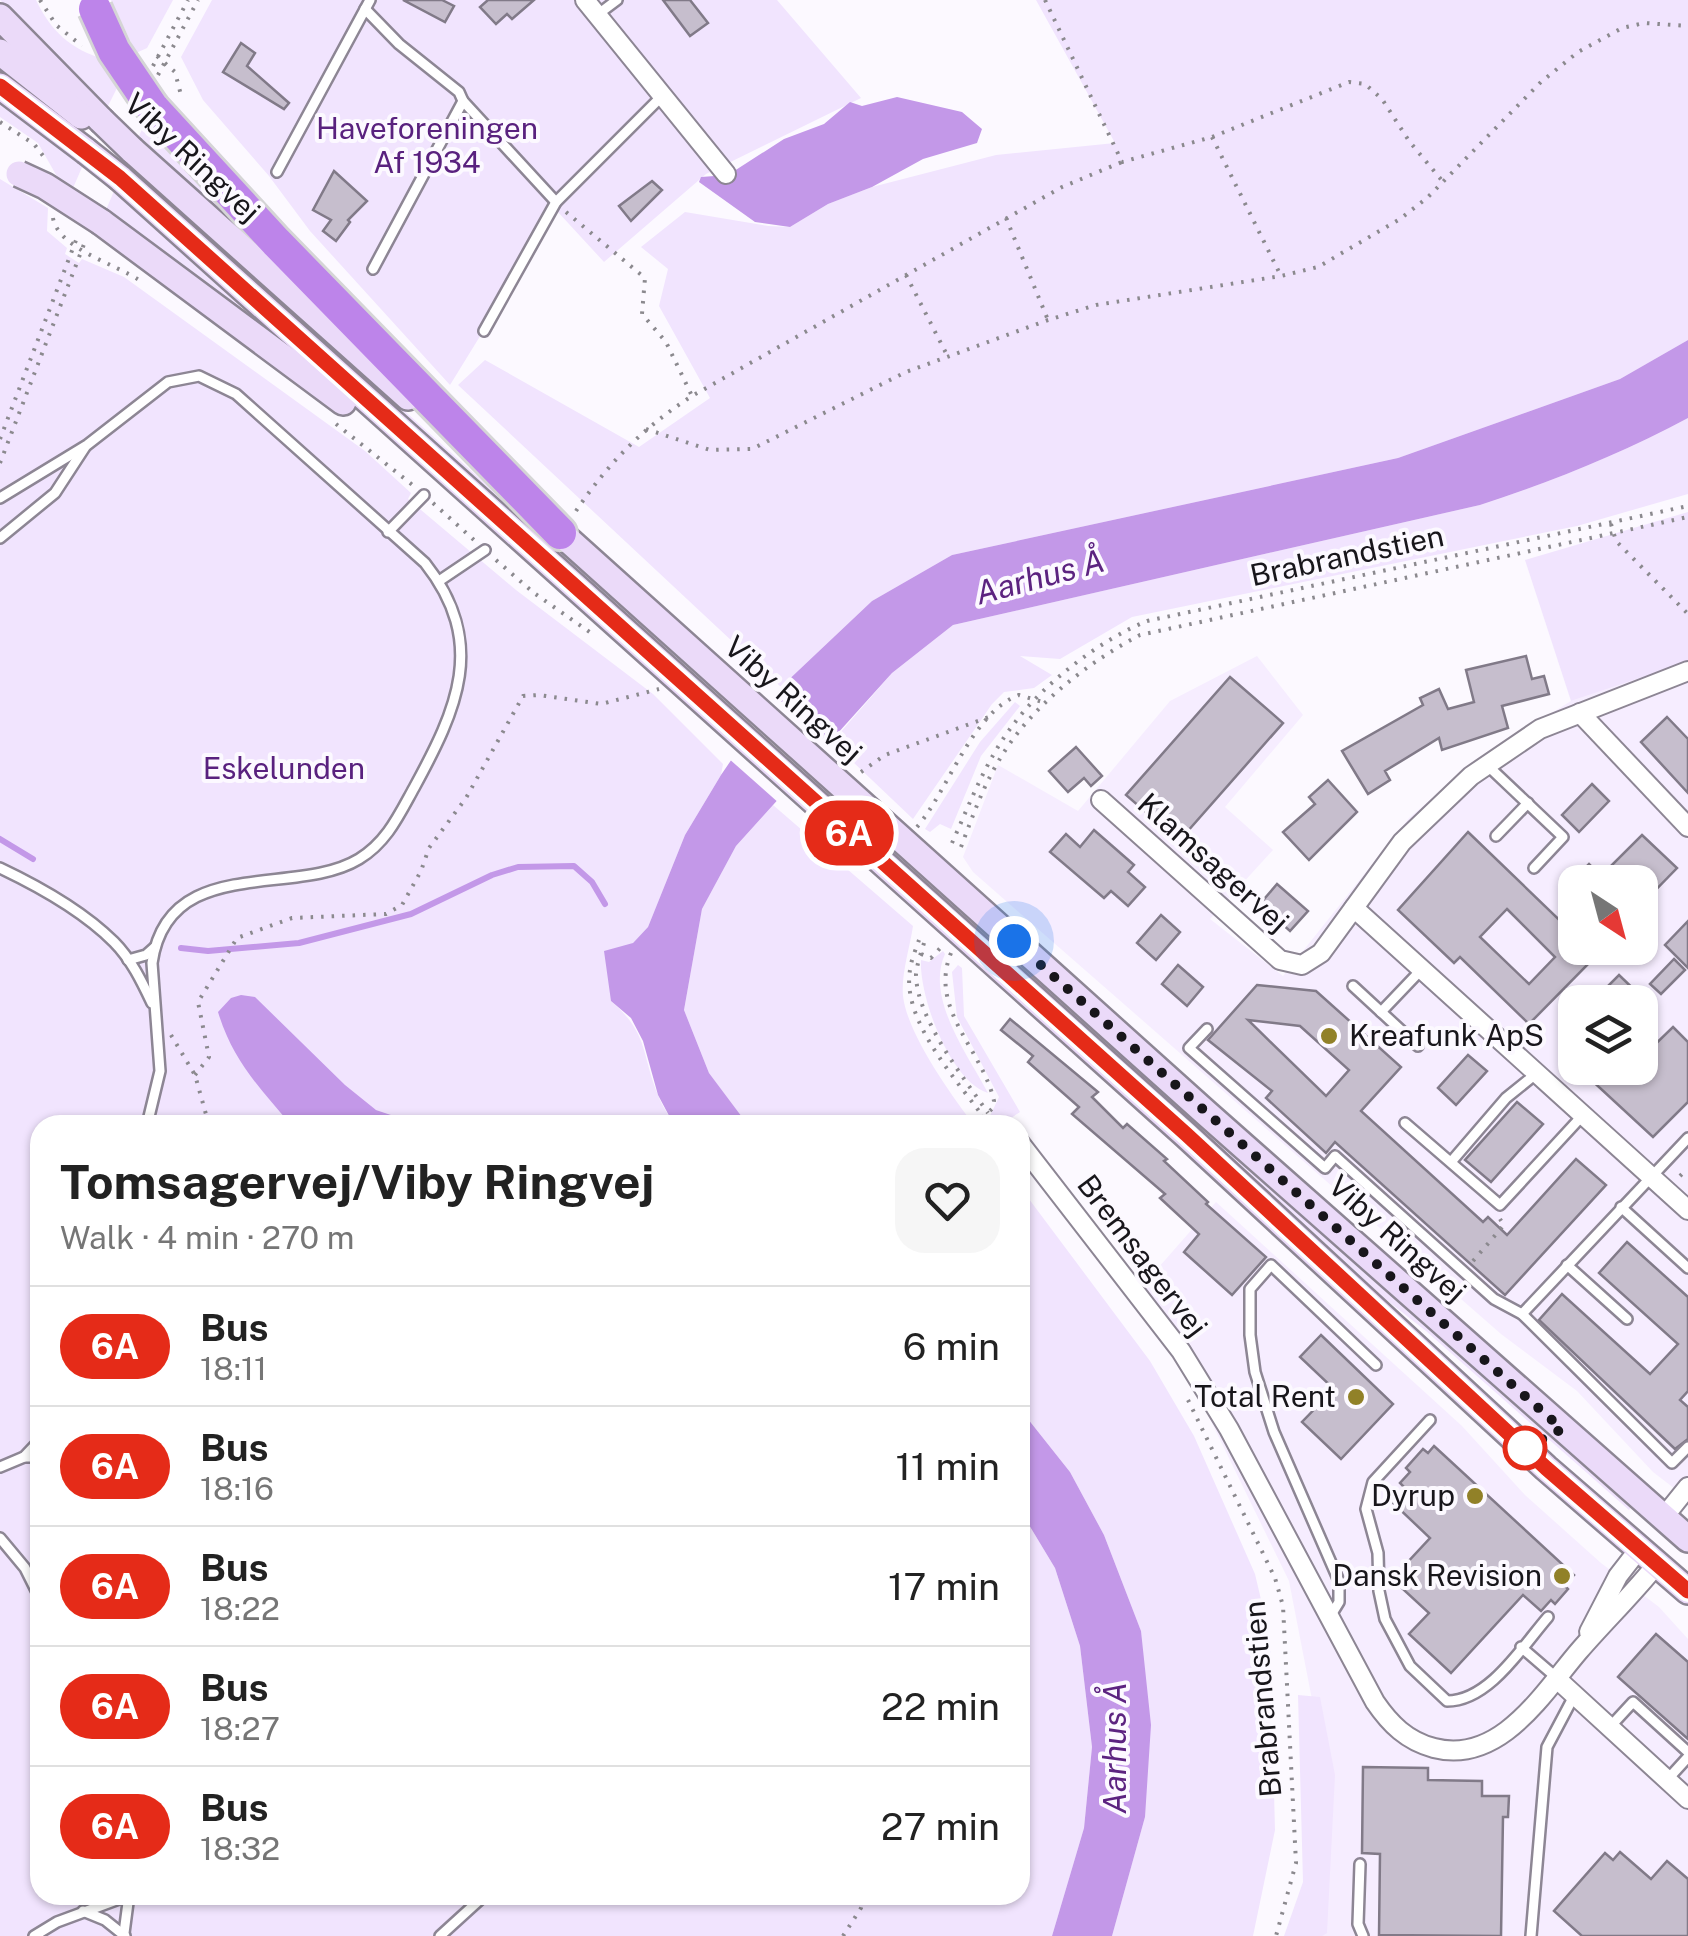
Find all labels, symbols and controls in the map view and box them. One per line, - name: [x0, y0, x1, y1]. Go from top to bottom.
- street label: Viby Ringvej: [117, 85, 268, 229]
- park label: Haveforeningen Af 1934: [316, 110, 538, 180]
- street label: Brabrandstien: [1247, 517, 1447, 593]
- water label: Aarhus Å: [971, 540, 1108, 611]
- street label: Viby Ringvej: [718, 628, 870, 770]
- park label: Eskelunden: [203, 750, 365, 786]
- street label: Klamsagervej: [1131, 785, 1297, 939]
- line badge: 6A: [804, 800, 894, 866]
- text: 6A: [825, 813, 873, 854]
- north arrow: [1558, 865, 1658, 965]
- map controls: [1558, 865, 1658, 1085]
- your location: [989, 916, 1039, 966]
- button: layers: [1558, 985, 1658, 1085]
- place label: Kreafunk ApS: [1349, 1017, 1544, 1053]
- marker: Kreafunk ApS: [1318, 1025, 1340, 1047]
- button: heart: [895, 1148, 1000, 1253]
- text: Tomsagervej/Viby Ringvej: [60, 1153, 654, 1210]
- street label: Bremsagervej: [1070, 1167, 1215, 1343]
- street label: Viby Ringvej: [1322, 1167, 1474, 1309]
- text: Walk · 4 min · 270 m: [60, 1219, 355, 1256]
- text: Bus: [200, 1305, 269, 1350]
- text: 6 min: [903, 1324, 1000, 1369]
- text: 6A: [91, 1326, 139, 1367]
- text: 18:11: [200, 1350, 267, 1387]
- place label: Total Rent: [1194, 1378, 1336, 1414]
- marker: Total Rent: [1345, 1386, 1367, 1408]
- text: Bus: [200, 1425, 269, 1470]
- unlabelled marker: [1504, 1427, 1546, 1469]
- text: 11 min: [895, 1444, 1000, 1489]
- text: 6A: [91, 1446, 139, 1487]
- text: 18:16: [200, 1470, 274, 1507]
- place label: Dyrup: [1371, 1477, 1455, 1513]
- marker: Dyrup: [1464, 1485, 1486, 1507]
- text: Bus: [200, 1545, 269, 1590]
- place label: Dansk Revision: [1332, 1557, 1542, 1593]
- text: 17 min: [888, 1564, 1000, 1609]
- marker: Dansk Revision: [1551, 1565, 1573, 1587]
- text: 6A: [91, 1566, 139, 1607]
- text: 18:22: [200, 1590, 280, 1627]
- street label: Brabrandstien: [1235, 1599, 1289, 1799]
- text: Bus: [200, 1665, 269, 1710]
- water label: Aarhus Å: [1094, 1682, 1133, 1814]
- text: 22 min: [881, 1684, 1000, 1729]
- text: 6A: [91, 1686, 139, 1727]
- text: 18:27: [200, 1710, 280, 1747]
- text: Bus: [200, 1785, 269, 1830]
- text: 27 min: [881, 1804, 1000, 1849]
- text: 6A: [91, 1806, 139, 1847]
- text: 18:32: [200, 1830, 280, 1867]

